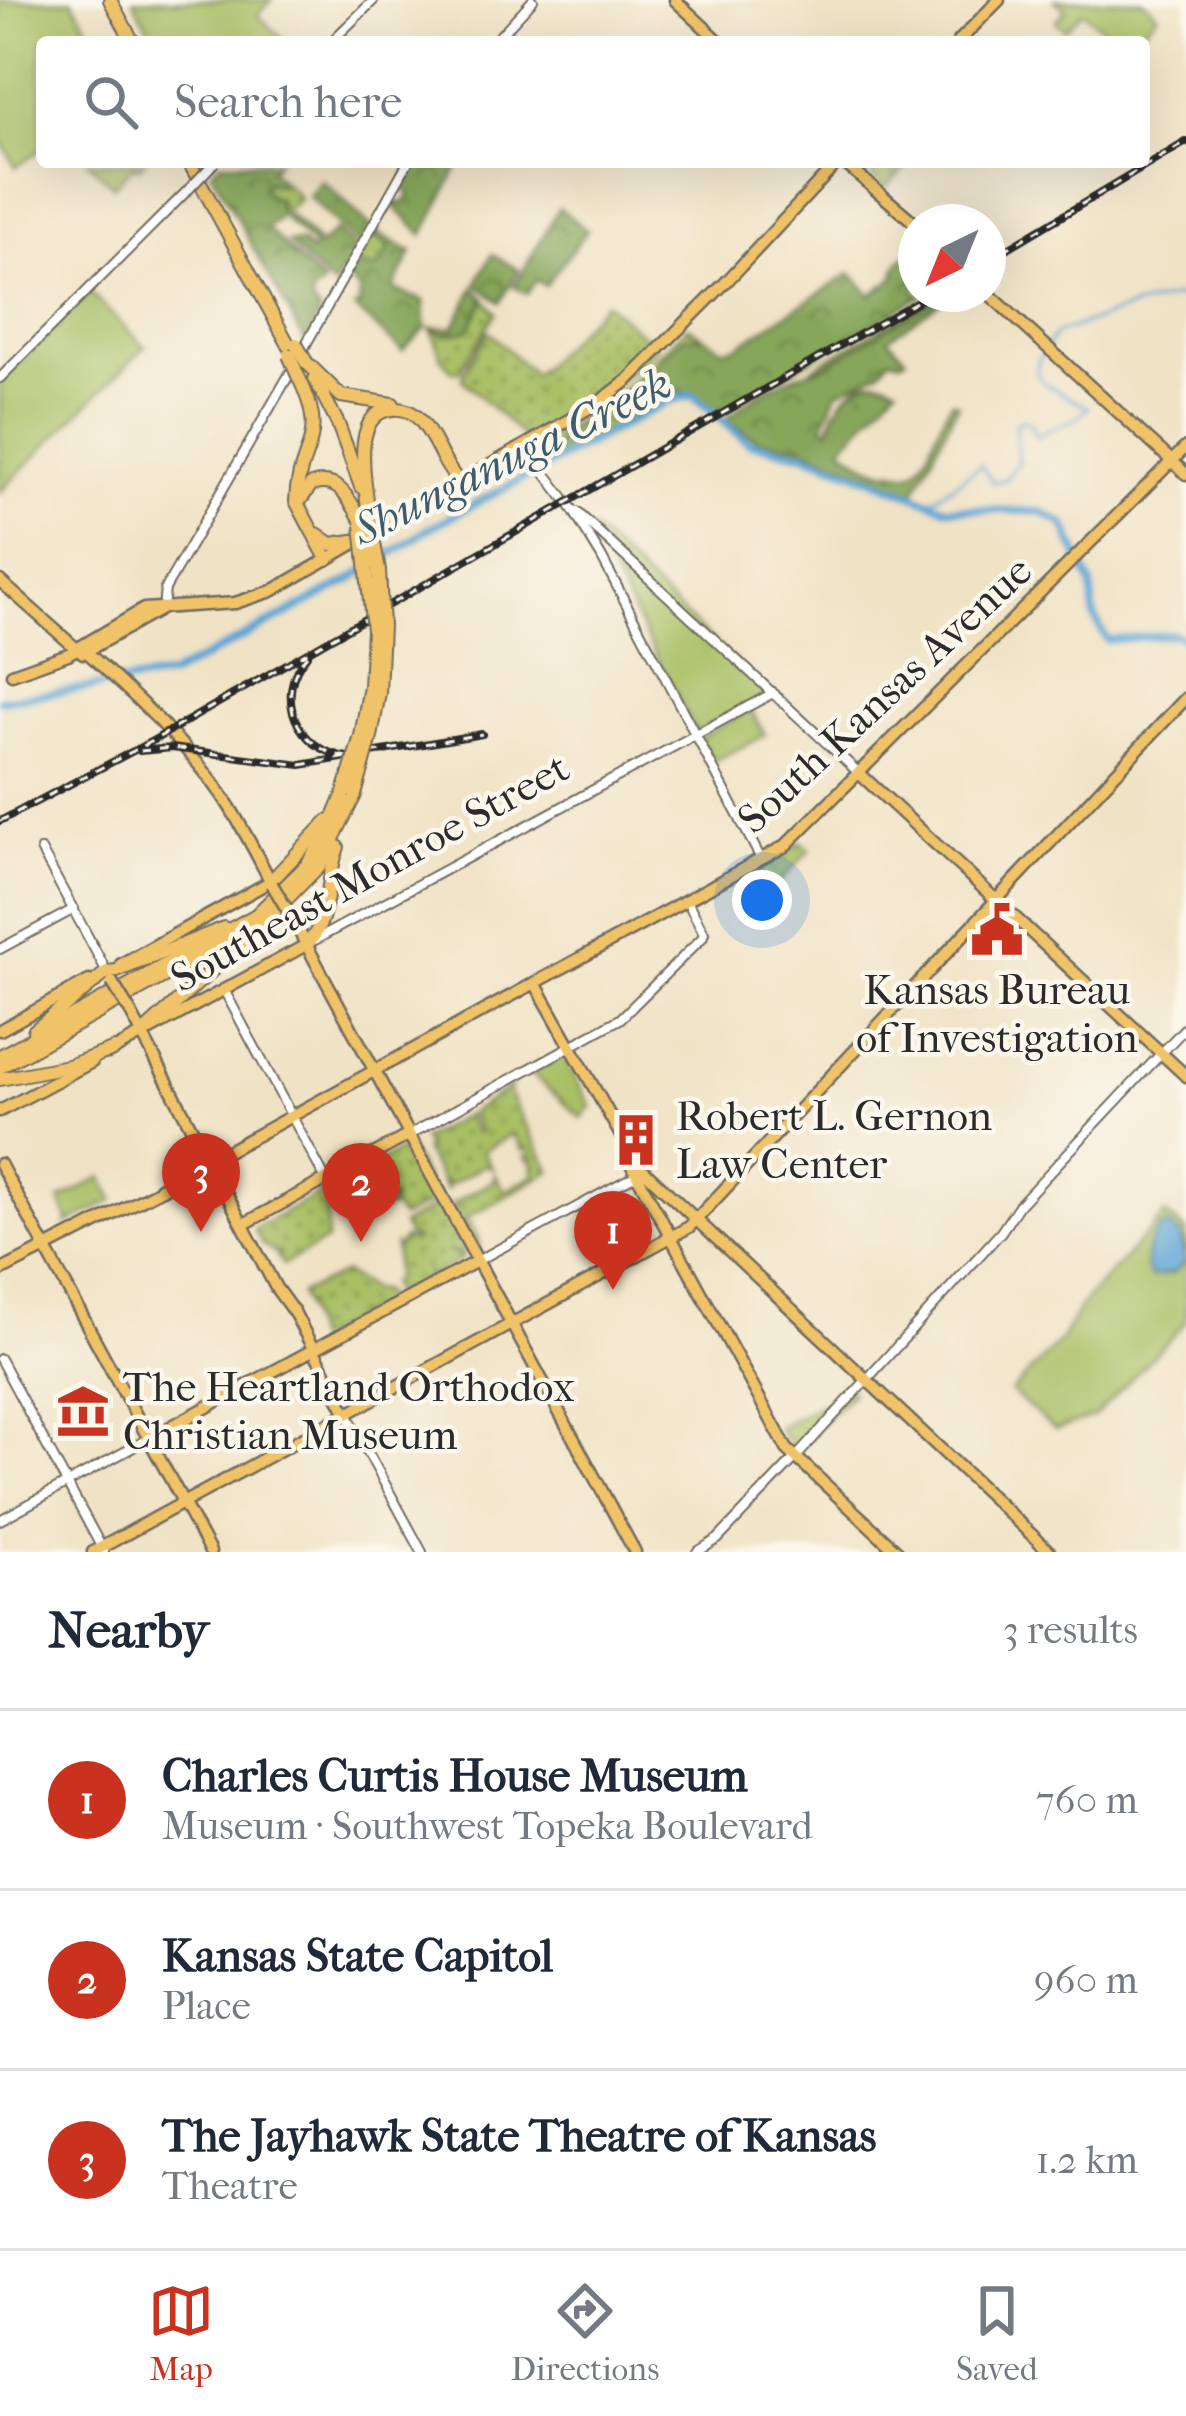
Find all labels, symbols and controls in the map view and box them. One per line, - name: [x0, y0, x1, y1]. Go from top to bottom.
- search box: [36, 36, 1150, 168]
- icon: search: [78, 69, 144, 135]
- text: Search here: [174, 76, 402, 129]
- north arrow: [898, 204, 1006, 312]
- water label: Shunganuga Creek: [343, 357, 680, 557]
- street label: South Kansas Avenue: [728, 546, 1042, 844]
- street label: Southeast Monroe Street: [163, 743, 577, 1003]
- your location: [732, 870, 792, 930]
- public building icon: Kansas Bureau of Investigation: [968, 901, 1026, 959]
- place label: Kansas Bureau of Investigation: [856, 966, 1138, 1063]
- place label: Robert L. Gernon Law Center: [676, 1092, 992, 1189]
- building icon: Robert L. Gernon Law Center: [607, 1111, 665, 1169]
- pin: 3: [162, 1133, 240, 1232]
- pin: 2: [322, 1143, 400, 1242]
- pin: 1: [574, 1191, 652, 1290]
- place label: The Heartland Orthodox Christian Museum: [123, 1363, 575, 1460]
- museum icon: The Heartland Orthodox Christian Museum: [54, 1382, 112, 1440]
- text: Nearby: [48, 1600, 209, 1660]
- text: 3 results: [1003, 1607, 1138, 1653]
- text: Charles Curtis House Museum: [162, 1750, 748, 1803]
- text: 1: [80, 1777, 94, 1823]
- text: 760 m: [1036, 1777, 1138, 1823]
- text: Museum · Southwest Topeka Boulevard: [162, 1803, 813, 1849]
- text: Kansas State Capitol: [162, 1930, 553, 1983]
- text: 2: [77, 1957, 97, 2003]
- text: 960 m: [1034, 1957, 1138, 2003]
- text: Place: [162, 1983, 251, 2029]
- text: The Jayhawk State Theatre of Kansas: [162, 2110, 876, 2163]
- text: 3: [79, 2137, 95, 2183]
- text: 1.2 km: [1036, 2137, 1138, 2183]
- text: Theatre: [162, 2163, 298, 2209]
- tab: Map: [148, 2278, 214, 2389]
- tab: Directions: [511, 2278, 659, 2389]
- tab: Saved: [956, 2278, 1038, 2389]

